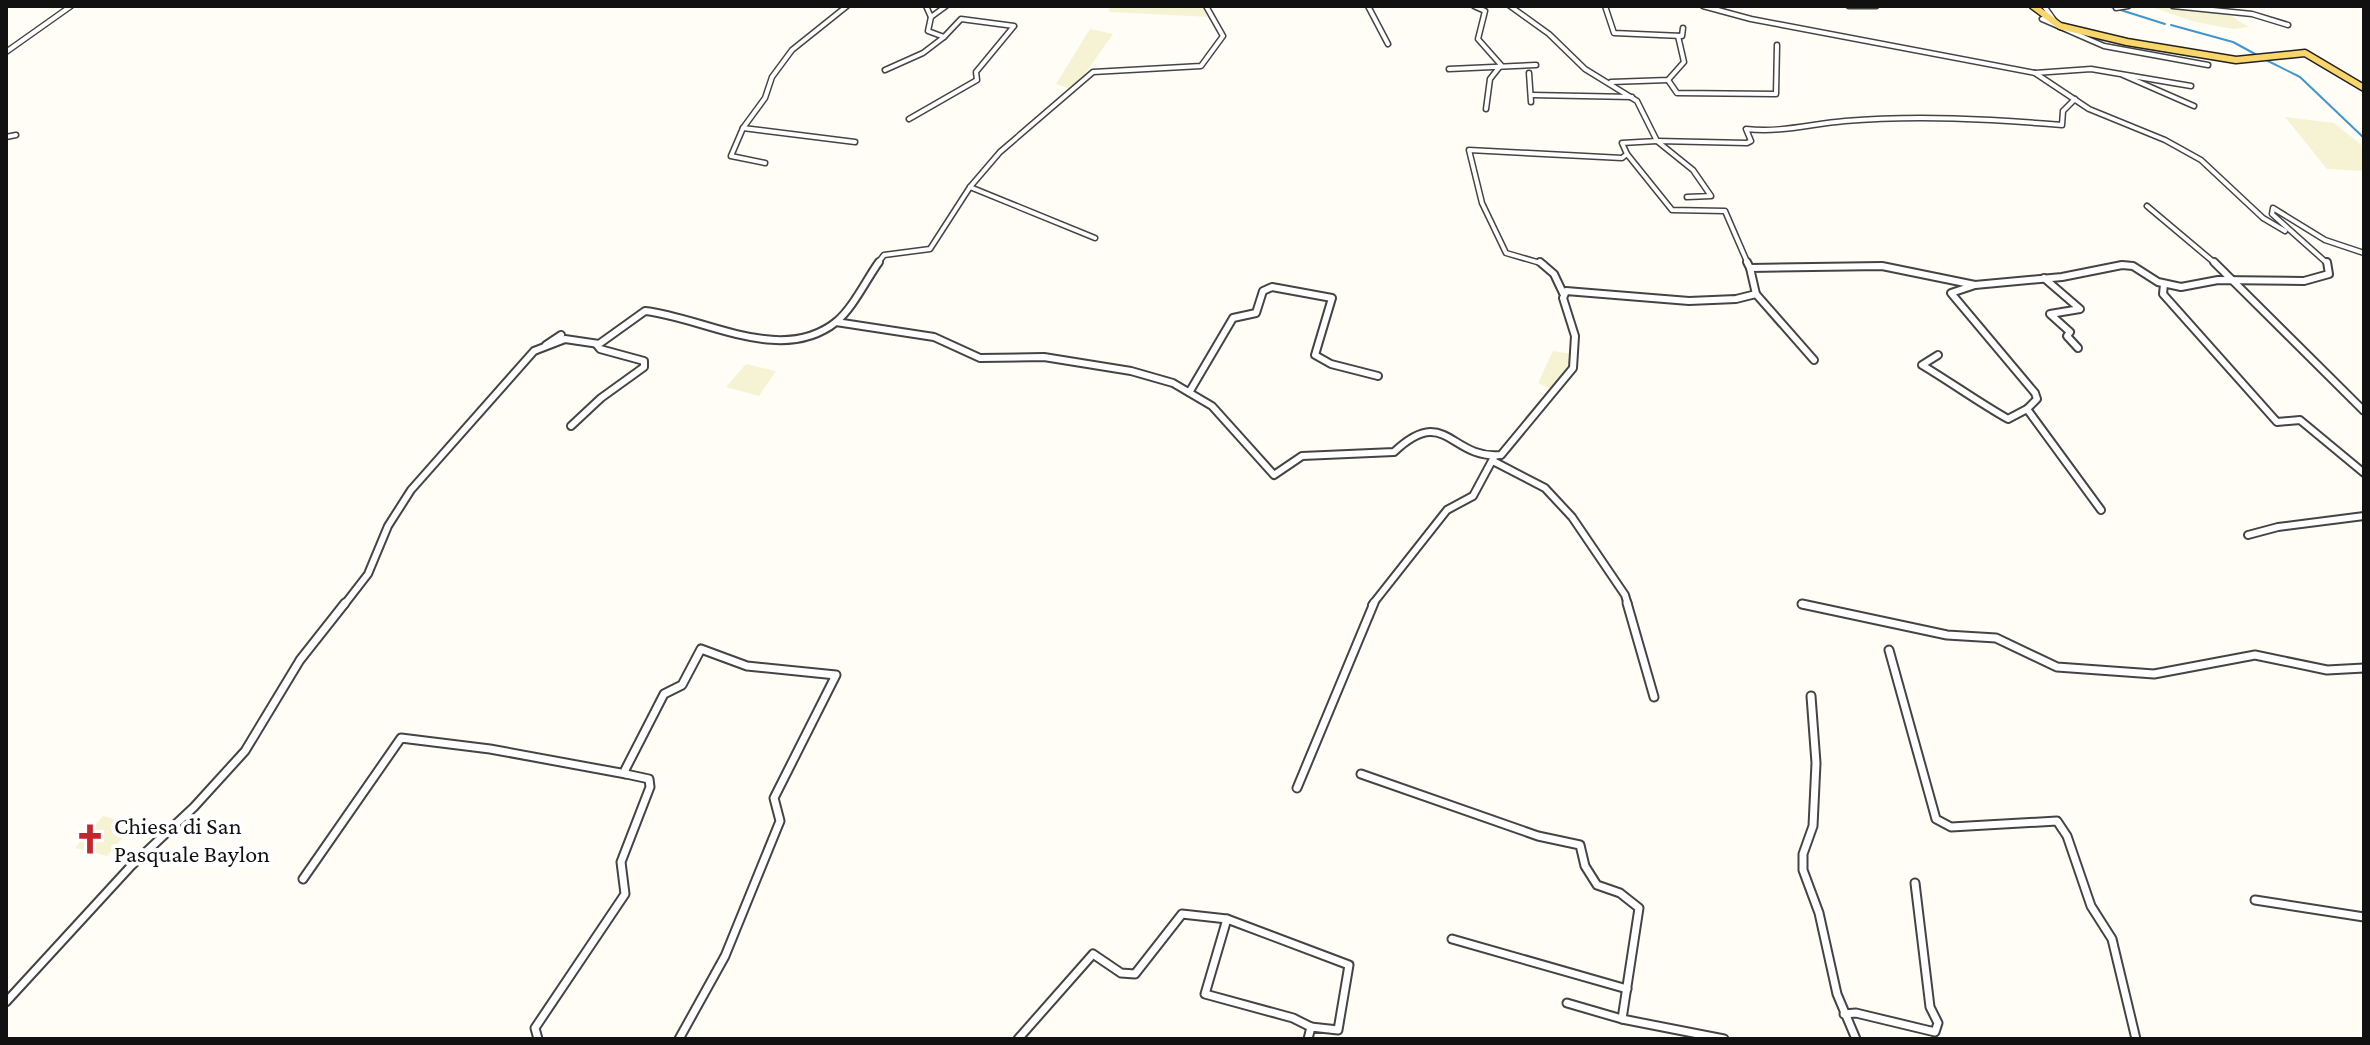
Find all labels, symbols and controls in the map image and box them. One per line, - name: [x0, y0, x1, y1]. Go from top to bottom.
- place label: Chiesa di San Pasquale Baylon: [114, 812, 270, 867]
- church icon: Chiesa di San Pasquale Baylon: [73, 822, 107, 856]

